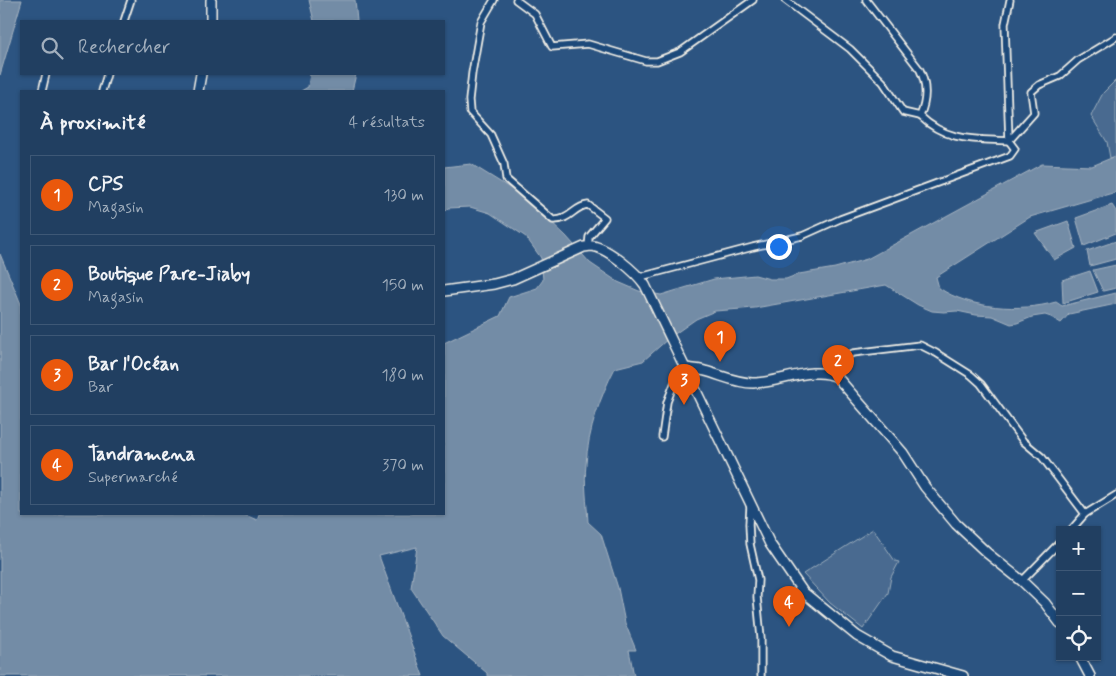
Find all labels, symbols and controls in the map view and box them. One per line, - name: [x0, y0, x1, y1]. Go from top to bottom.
- search box: [20, 20, 445, 75]
- icon: search: [38, 34, 66, 62]
- text: Rechercher: [78, 35, 170, 60]
- text: À proximité: [40, 109, 146, 137]
- text: 4 résultats: [349, 112, 425, 133]
- text: CPS: [88, 172, 123, 197]
- text: 1: [53, 185, 61, 206]
- text: 130 m: [383, 185, 424, 206]
- text: Magasin: [88, 197, 144, 218]
- your location: [766, 234, 792, 260]
- text: Boutique Pare-Jiaby: [88, 262, 250, 287]
- text: 2: [53, 275, 61, 296]
- text: 150 m: [382, 275, 424, 296]
- text: Magasin: [88, 287, 144, 308]
- pin: 1: [704, 321, 736, 362]
- pin: 2: [822, 345, 854, 386]
- text: Bar l'Océan: [88, 352, 179, 377]
- pin: 3: [668, 364, 700, 405]
- text: 3: [53, 365, 61, 386]
- text: 180 m: [381, 365, 424, 386]
- text: Bar: [88, 377, 113, 398]
- text: Tandramena: [88, 442, 195, 467]
- text: 4: [52, 455, 62, 476]
- text: 370 m: [382, 455, 424, 476]
- text: Supermarché: [88, 467, 178, 488]
- map controls: [1056, 526, 1101, 661]
- button: +: [1056, 526, 1101, 571]
- button: −: [1056, 571, 1101, 616]
- pin: 4: [773, 586, 805, 627]
- button: locate: [1056, 616, 1101, 661]

